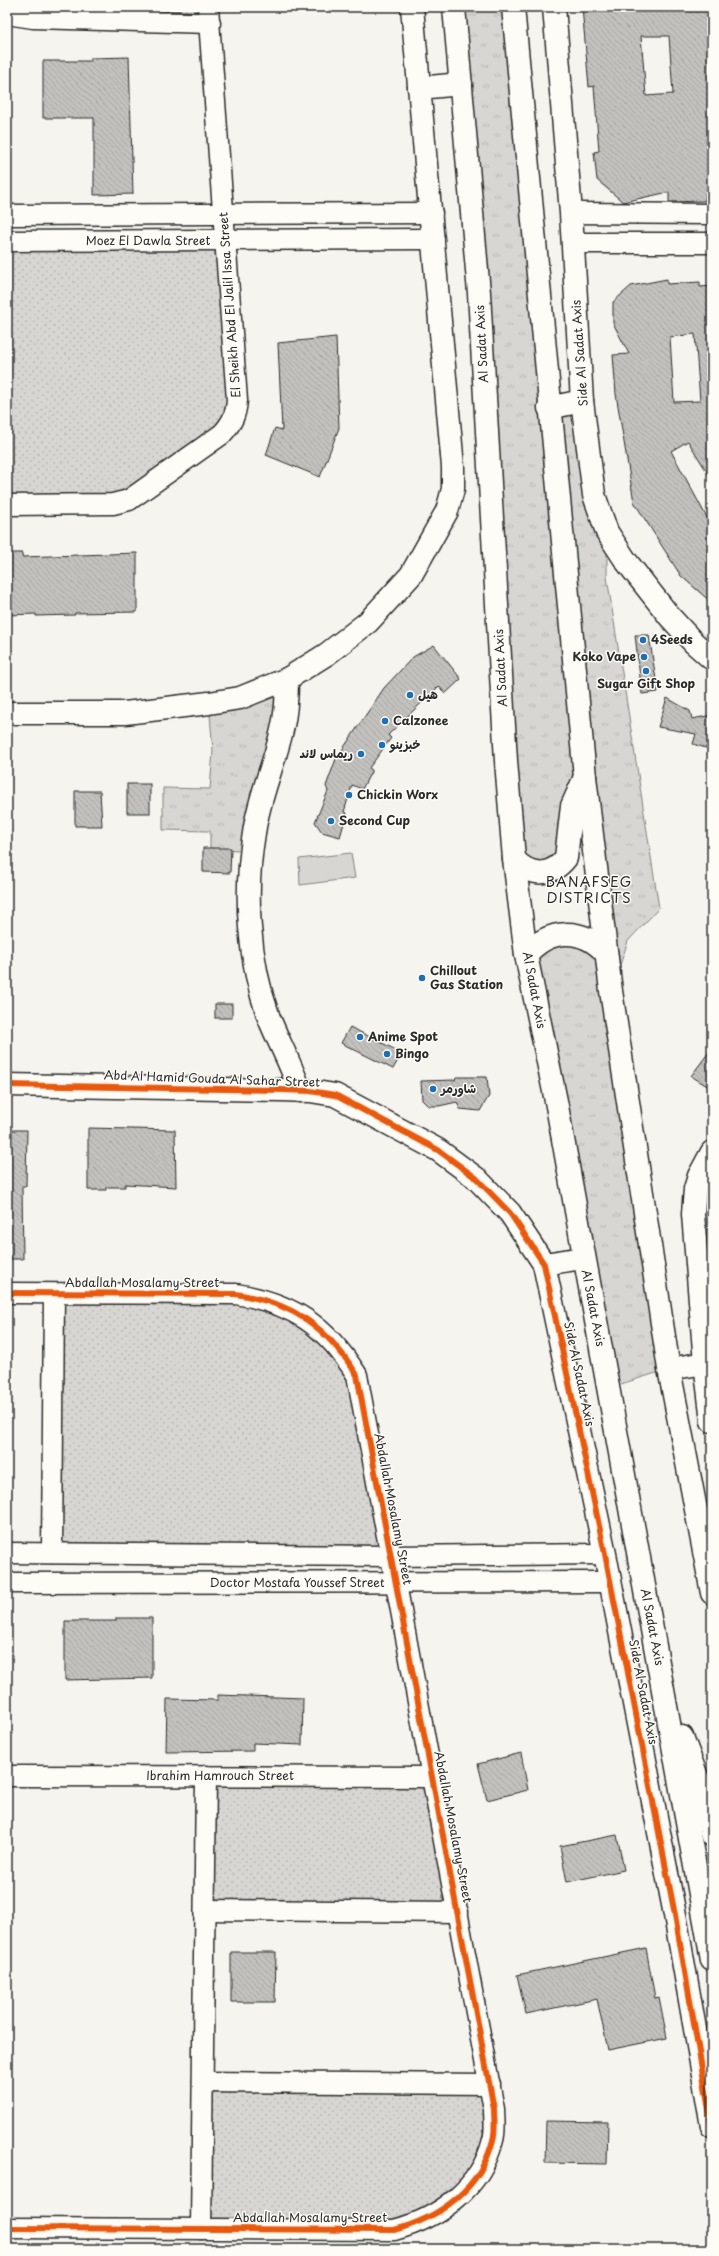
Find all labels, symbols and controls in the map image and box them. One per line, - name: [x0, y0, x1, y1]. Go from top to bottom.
- street label: El Sheikh Abd El Jalil Issa Street: [214, 212, 244, 398]
- street label: Moez El Dawla Street: [86, 231, 210, 249]
- street label: Side Al Sadat Axis: [566, 299, 592, 407]
- street label: Al Sadat Axis: [470, 304, 492, 383]
- street label: Al Sadat Axis: [489, 628, 511, 707]
- place label: 4Seeds: [651, 630, 693, 648]
- marker: 4Seeds: [638, 635, 648, 645]
- place label: Koko Vape: [573, 647, 636, 665]
- marker: Koko Vape: [639, 652, 649, 662]
- marker: Sugar Gift Shop: [641, 666, 651, 676]
- place label: Sugar Gift Shop: [597, 674, 696, 692]
- place label: هيل: [418, 685, 438, 703]
- marker: هيل: [405, 690, 415, 700]
- place label: Calzonee: [393, 711, 449, 729]
- marker: Calzonee: [380, 716, 390, 726]
- place label: خبزينو: [389, 735, 421, 753]
- marker: خبزينو: [377, 740, 387, 750]
- place label: ريماس لاند: [300, 744, 353, 762]
- marker: ريماس لاند: [356, 749, 366, 759]
- place label: Chickin Worx: [357, 785, 439, 803]
- marker: Chickin Worx: [344, 790, 354, 800]
- place label: Second Cup: [339, 811, 411, 829]
- marker: Second Cup: [326, 816, 336, 826]
- district label: BANAFSEG DISTRICTS: [546, 871, 632, 908]
- street label: Al Sadat Axis: [519, 950, 551, 1030]
- place label: Chillout Gas Station: [430, 961, 503, 993]
- marker: Chillout Gas Station: [417, 973, 427, 983]
- place label: Anime Spot: [367, 1027, 438, 1045]
- marker: Anime Spot: [355, 1032, 365, 1042]
- place label: Bingo: [395, 1044, 429, 1062]
- marker: Bingo: [382, 1049, 392, 1059]
- street label: Abd Al Hamid Gouda Al Sahar Street: [104, 1065, 321, 1091]
- place label: شاورمر: [440, 1079, 476, 1097]
- marker: شاورمر: [428, 1084, 438, 1094]
- street label: Al Sadat Axis: [578, 1268, 610, 1348]
- street label: Abdallah Mosalamy Street: [65, 1273, 219, 1291]
- street label: Side Al Sadat Axis: [560, 1320, 600, 1428]
- street label: Abdallah Mosalamy Street: [370, 1431, 418, 1586]
- street label: Doctor Mostafa Youssef Street: [209, 1573, 385, 1591]
- street label: Al Sadat Axis: [637, 1587, 669, 1667]
- street label: Side Al Sadat Axis: [625, 1638, 663, 1746]
- street label: Abdallah Mosalamy Street: [430, 1749, 478, 1904]
- street label: Ibrahim Hamrouch Street: [146, 1766, 294, 1784]
- street label: Abdallah Mosalamy Street: [233, 2208, 387, 2226]

